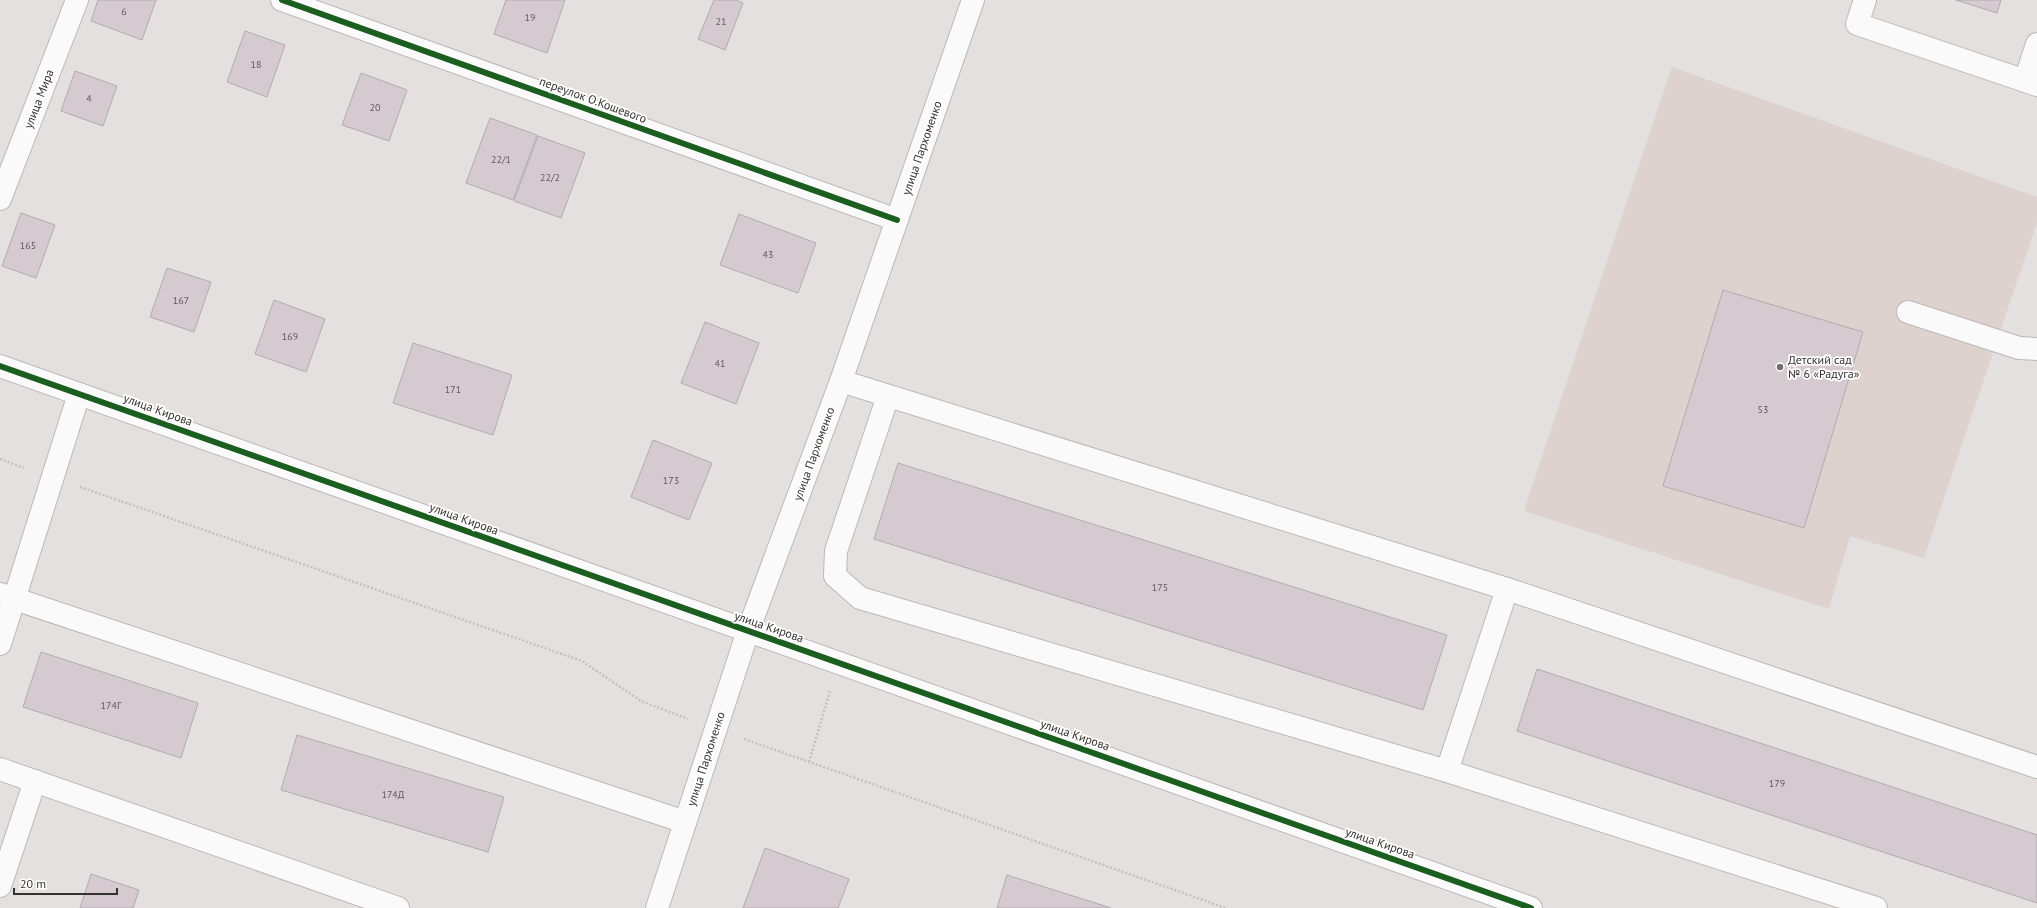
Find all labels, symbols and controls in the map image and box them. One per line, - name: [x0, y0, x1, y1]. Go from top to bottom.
- house number: 6: [121, 5, 127, 18]
- house number: 19: [525, 11, 535, 24]
- house number: 21: [716, 15, 726, 28]
- house number: 18: [251, 58, 261, 71]
- street label: улица Мира: [20, 67, 57, 131]
- street label: переулок О.Кошевого: [537, 73, 649, 126]
- house number: 4: [86, 92, 92, 105]
- street label: улица Пархоменко: [898, 99, 945, 197]
- house number: 20: [370, 101, 381, 114]
- house number: 22/1: [491, 153, 511, 166]
- house number: 22/2: [540, 171, 560, 184]
- house number: 165: [20, 239, 36, 252]
- house number: 43: [763, 248, 773, 261]
- house number: 167: [173, 294, 189, 307]
- house number: 169: [282, 330, 298, 343]
- place label: Детский сад № 6 «Радуга»: [1788, 352, 1860, 381]
- house number: 41: [715, 357, 725, 370]
- marker: Детский сад № 6 «Радуга»: [1775, 362, 1785, 372]
- house number: 171: [445, 383, 461, 396]
- street label: улица Кирова: [122, 390, 195, 429]
- house number: 53: [1758, 403, 1768, 416]
- street label: улица Пархоменко: [790, 405, 837, 503]
- house number: 173: [663, 474, 679, 487]
- street label: улица Кирова: [428, 499, 501, 538]
- house number: 175: [1152, 581, 1168, 594]
- street label: улица Кирова: [732, 608, 806, 645]
- house number: 174Г: [101, 699, 122, 712]
- street label: улица Пархоменко: [683, 710, 728, 808]
- street label: улица Кирова: [1038, 716, 1112, 753]
- house number: 179: [1769, 777, 1785, 790]
- house number: 174Д: [381, 788, 405, 801]
- street label: улица Кирова: [1343, 824, 1417, 861]
- scale bar: [14, 870, 117, 896]
- text: 20 m: [20, 876, 46, 891]

